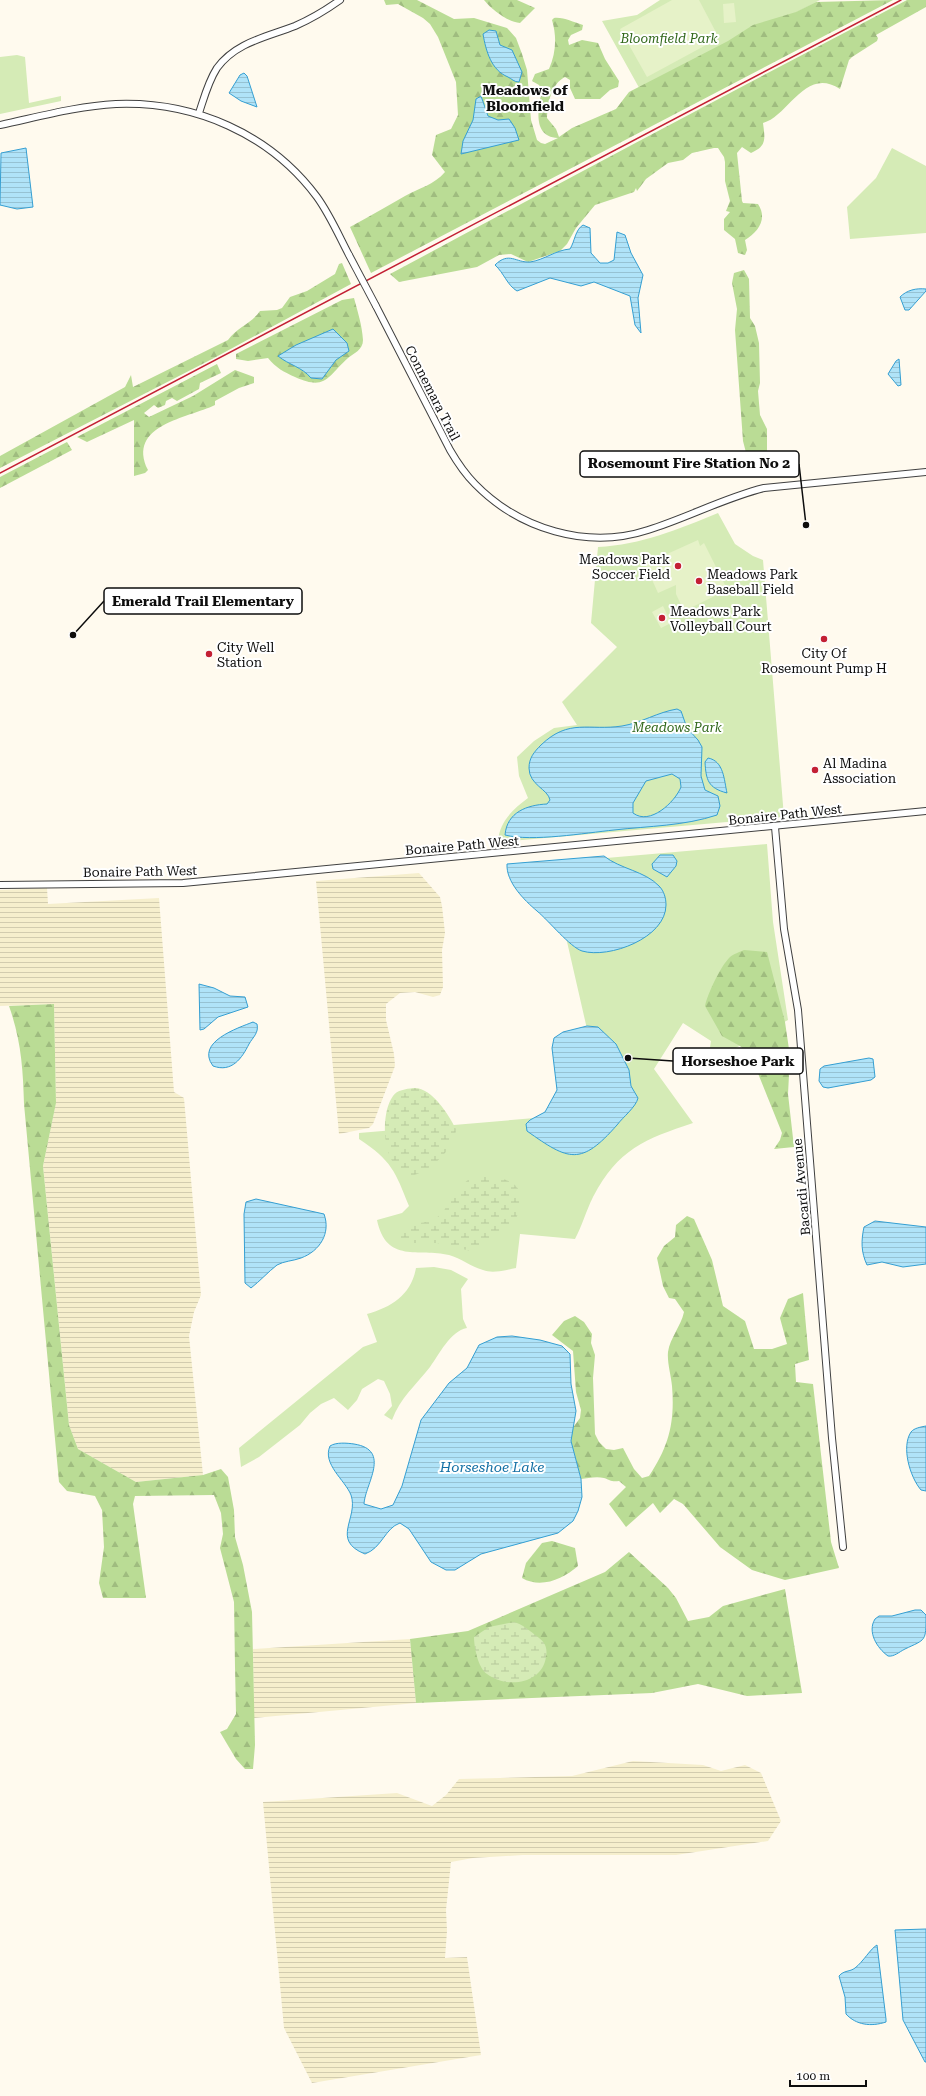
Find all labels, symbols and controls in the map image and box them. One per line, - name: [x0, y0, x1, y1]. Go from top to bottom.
- park label: Bloomfield Park: [619, 31, 719, 46]
- district label: Meadows of Bloomfield: [482, 82, 569, 114]
- street label: Connemara Trail: [402, 343, 463, 443]
- callout: Rosemount Fire Station No 2: [580, 451, 799, 477]
- text: Rosemount Fire Station No 2: [588, 455, 790, 471]
- place label: Meadows Park Soccer Field: [579, 552, 671, 582]
- marker: Meadows Park Soccer Field: [673, 561, 683, 571]
- place label: Meadows Park Baseball Field: [707, 567, 798, 597]
- marker: Meadows Park Baseball Field: [694, 576, 704, 586]
- callout: Emerald Trail Elementary: [104, 588, 302, 614]
- text: Emerald Trail Elementary: [112, 593, 295, 609]
- place label: Meadows Park Volleyball Court: [670, 604, 772, 634]
- marker: Meadows Park Volleyball Court: [657, 613, 667, 623]
- marker: City Of Rosemount Pump H: [819, 634, 829, 644]
- place label: City Well Station: [217, 640, 274, 670]
- place label: City Of Rosemount Pump H: [761, 646, 887, 676]
- marker: City Well Station: [204, 649, 214, 659]
- park label: Meadows Park: [631, 720, 723, 735]
- place label: Al Madina Association: [823, 756, 897, 786]
- marker: Al Madina Association: [810, 765, 820, 775]
- street label: Bonaire Path West: [727, 801, 843, 828]
- street label: Bonaire Path West: [404, 833, 520, 858]
- street label: Bonaire Path West: [83, 863, 197, 880]
- callout: Horseshoe Park: [673, 1048, 803, 1074]
- text: Horseshoe Park: [681, 1053, 795, 1069]
- street label: Bacardi Avenue: [790, 1138, 813, 1236]
- water label: Horseshoe Lake: [439, 1459, 544, 1475]
- scale bar: [790, 2062, 866, 2088]
- text: 100 m: [796, 2069, 830, 2083]

